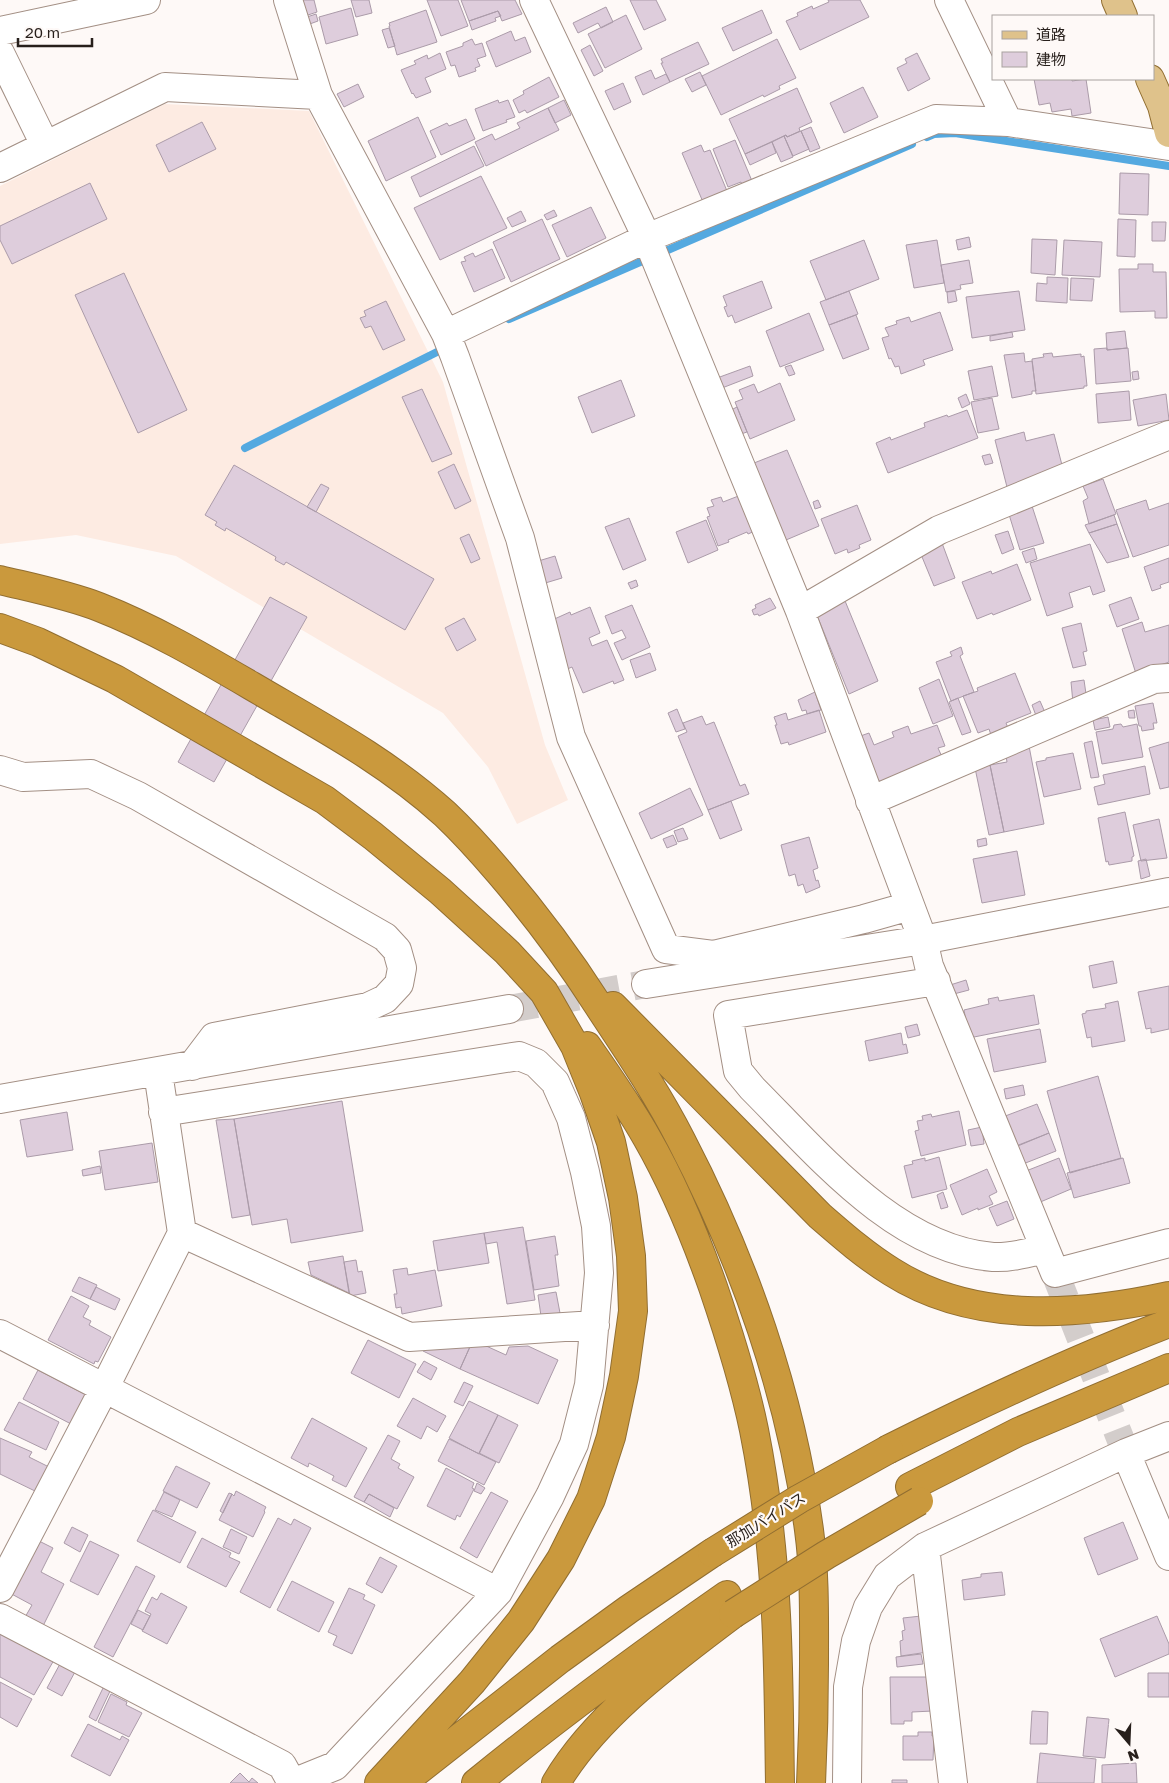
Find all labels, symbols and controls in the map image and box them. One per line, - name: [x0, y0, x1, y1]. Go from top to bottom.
- scale bar: [18, 15, 91, 47]
- legend: [992, 15, 1154, 80]
- text: 20 m: [25, 23, 60, 41]
- text: 道路: [1036, 25, 1066, 43]
- text: 建物: [1036, 50, 1066, 68]
- street label: 那加バイパス: [723, 1488, 808, 1551]
- north arrow: [1104, 1718, 1154, 1768]
- text: N: [1126, 1746, 1141, 1766]

